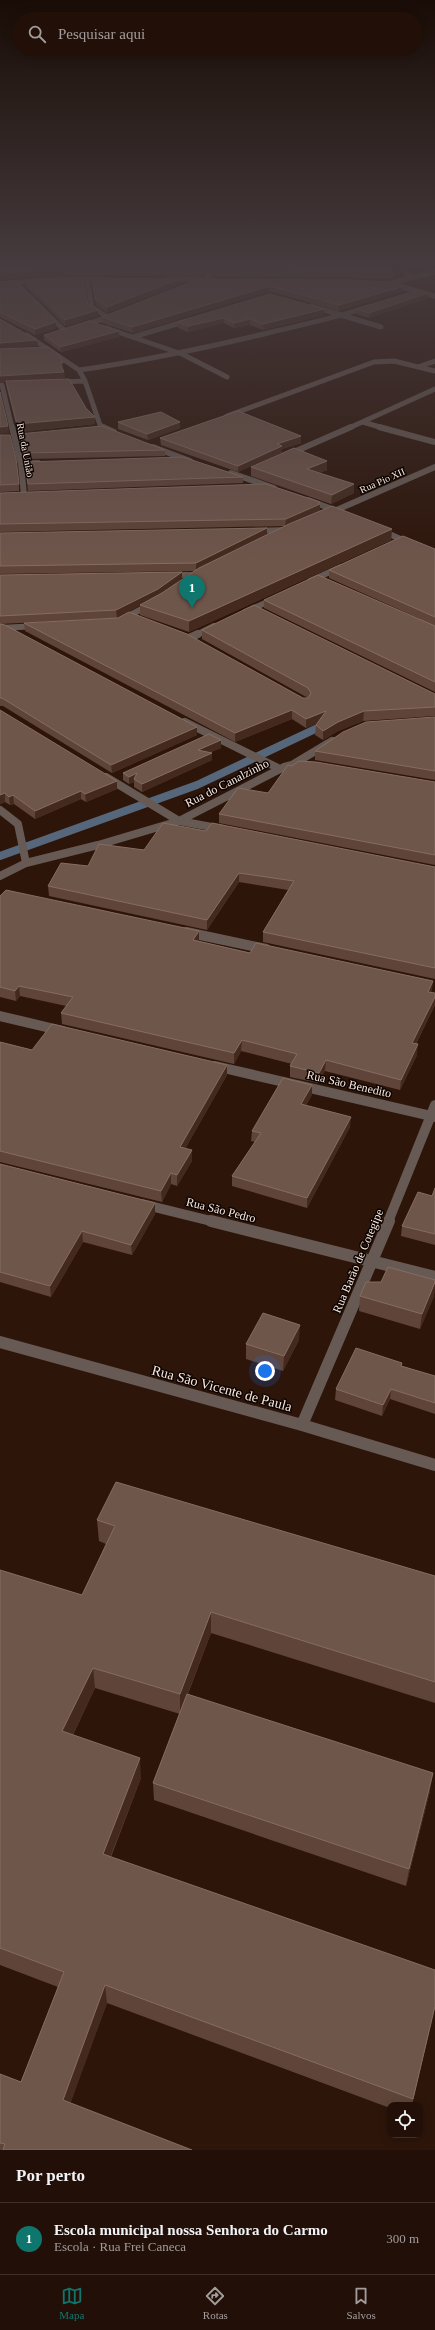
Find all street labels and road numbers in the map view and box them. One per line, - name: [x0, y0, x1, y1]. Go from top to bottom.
- street label: Rua da União: [15, 422, 36, 478]
- street label: Rua Pio XII: [358, 466, 407, 495]
- street label: Rua do Canalzinho: [183, 756, 271, 810]
- street label: Rua São Benedito: [305, 1067, 393, 1101]
- street label: Rua São Pedro: [185, 1195, 257, 1225]
- street label: Rua Barão de Cotegipe: [330, 1207, 386, 1315]
- street label: Rua São Vicente de Paula: [150, 1363, 294, 1415]

